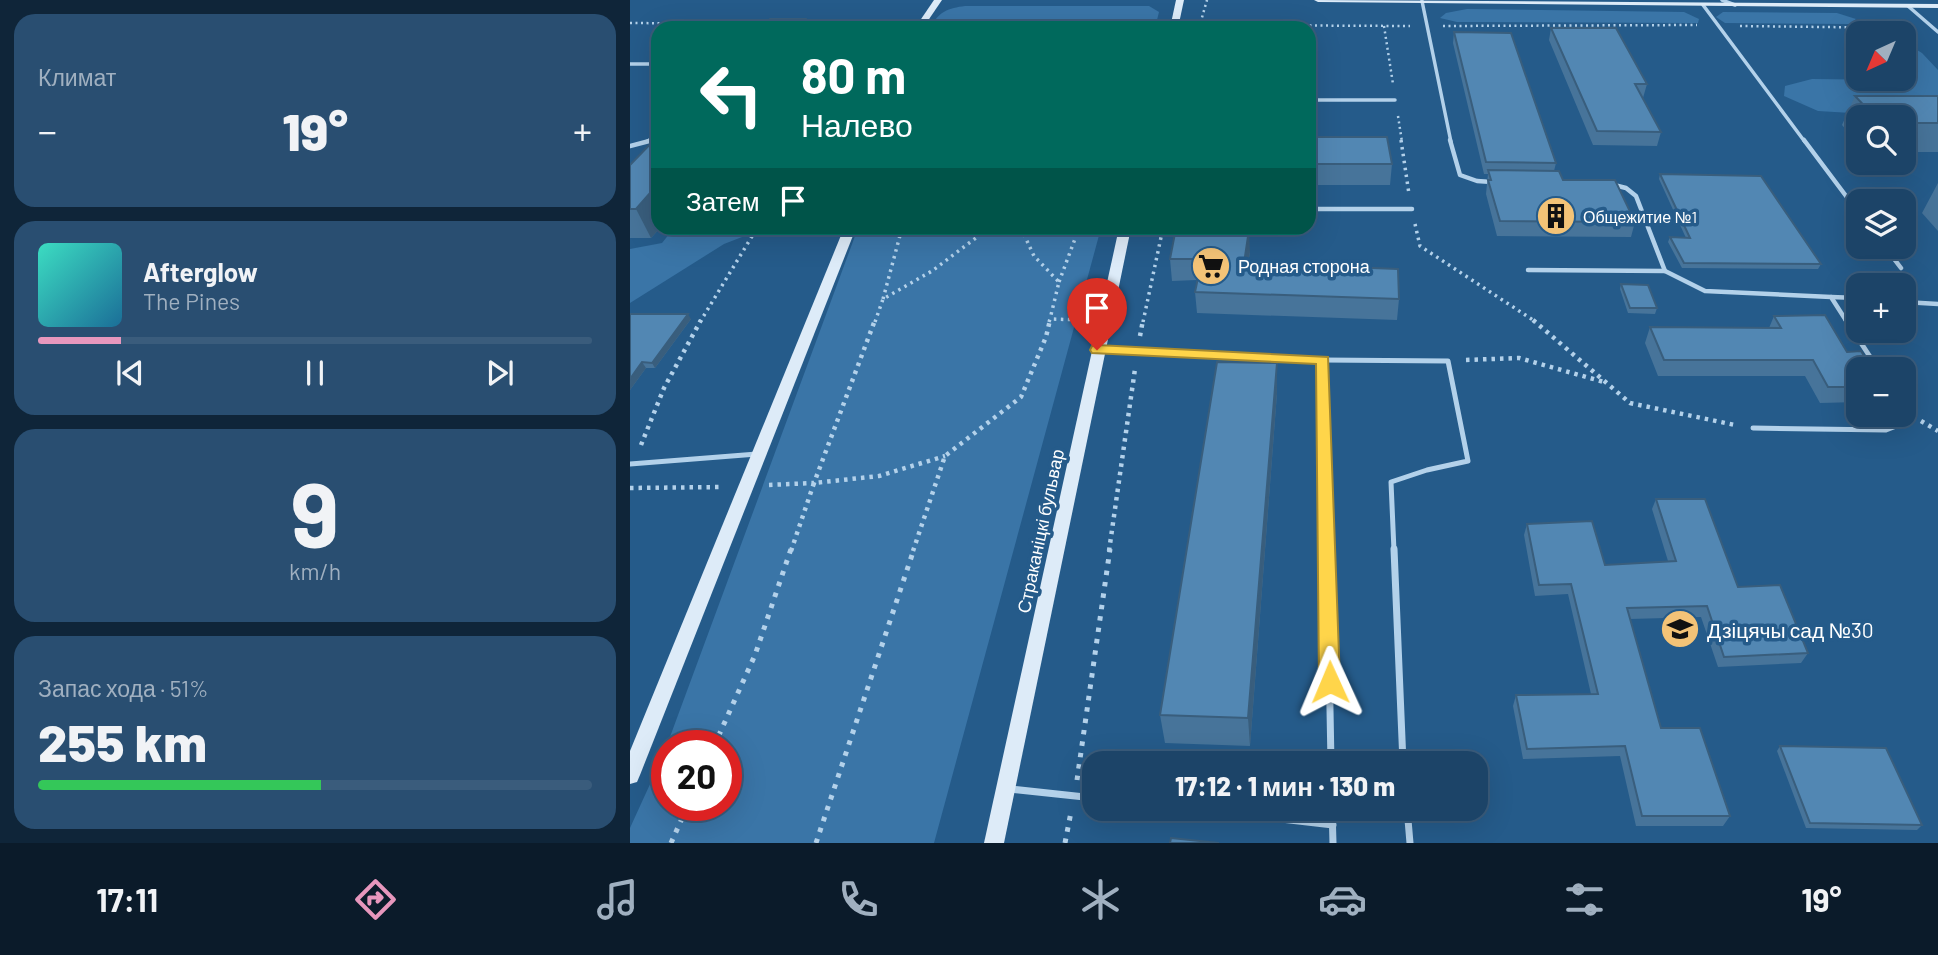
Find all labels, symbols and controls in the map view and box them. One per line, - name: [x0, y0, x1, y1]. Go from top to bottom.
- north arrow: [1846, 21, 1916, 91]
- map controls: [1846, 21, 1916, 427]
- text: 80 m: [801, 45, 906, 104]
- icon: left: [686, 49, 777, 140]
- text: Климат: [38, 63, 116, 91]
- text: 19°: [282, 99, 348, 161]
- text: Налево: [801, 105, 913, 143]
- button: search: [1846, 105, 1916, 175]
- text: −: [38, 107, 57, 153]
- text: +: [573, 107, 592, 153]
- icon: arrive: [774, 182, 812, 220]
- text: Затем: [686, 185, 760, 216]
- button: layers: [1846, 189, 1916, 259]
- building icon: Общежитие №1: [1535, 195, 1577, 237]
- place label: Общежитие №1: [1583, 207, 1697, 226]
- supermarket icon: Родная сторона: [1190, 245, 1232, 287]
- place label: Родная сторона: [1238, 255, 1371, 277]
- text: Afterglow: [143, 256, 258, 287]
- button: +: [1846, 273, 1916, 343]
- pin: [1067, 278, 1127, 350]
- text: The Pines: [143, 287, 240, 315]
- icon: arrive: [1078, 289, 1116, 327]
- icon: previous: [111, 354, 149, 392]
- icon: pause: [296, 354, 334, 392]
- icon: next: [481, 354, 519, 392]
- button: −: [1846, 357, 1916, 427]
- street label: Страканіцкі бульвар: [1012, 447, 1068, 615]
- text: 9: [291, 457, 339, 566]
- text: km/h: [289, 557, 341, 585]
- school or university icon: Дзіцячы сад №30: [1659, 608, 1701, 650]
- place label: Дзіцячы сад №30: [1707, 617, 1874, 642]
- position arrow: [1293, 645, 1367, 719]
- text: Запас хода · 51%: [38, 674, 209, 702]
- text: 255 km: [38, 710, 207, 772]
- speed limit sign: 20: [651, 730, 742, 821]
- text: 17:12 · 1 мин · 130 m: [1175, 770, 1395, 801]
- icon: directions: [351, 875, 400, 924]
- icon: music: [593, 875, 642, 924]
- icon: phone: [834, 875, 883, 924]
- icon: climate: [1076, 875, 1125, 924]
- icon: car: [1318, 875, 1367, 924]
- icon: filters: [1560, 875, 1609, 924]
- text: 17:11: [96, 880, 158, 918]
- text: 19°: [1801, 880, 1842, 918]

